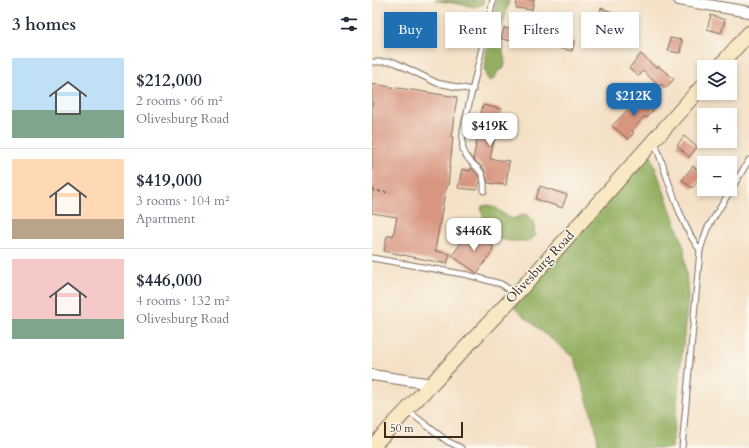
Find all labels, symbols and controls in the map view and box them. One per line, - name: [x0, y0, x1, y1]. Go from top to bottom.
- chip: Buy: [384, 12, 437, 48]
- chip: Rent: [445, 12, 501, 48]
- chip: Filters: [509, 12, 573, 48]
- chip: New: [581, 12, 639, 48]
- text: 3 homes: [12, 13, 76, 36]
- icon: filters: [338, 13, 360, 35]
- map controls: [697, 60, 737, 196]
- button: layers: [697, 60, 737, 100]
- text: $212,000: [136, 69, 202, 92]
- icon: home: [44, 74, 92, 122]
- pin: $212K: [606, 83, 662, 117]
- text: $212K: [615, 87, 653, 105]
- text: 2 rooms · 66 m²: [136, 92, 223, 110]
- button: +: [697, 108, 737, 148]
- text: Olivesburg Road: [136, 110, 229, 128]
- pin: $419K: [462, 113, 518, 147]
- text: $419K: [471, 117, 509, 135]
- button: −: [697, 156, 737, 196]
- text: $419,000: [136, 169, 202, 192]
- icon: home: [44, 175, 92, 223]
- text: 3 rooms · 104 m²: [136, 192, 229, 210]
- text: Apartment: [136, 210, 195, 228]
- pin: $446K: [446, 218, 502, 252]
- text: $446K: [455, 222, 493, 240]
- street label: Olivesburg Road: [502, 227, 578, 307]
- text: $446,000: [136, 269, 202, 292]
- icon: home: [44, 275, 92, 323]
- text: 4 rooms · 132 m²: [136, 292, 229, 310]
- text: Olivesburg Road: [136, 310, 229, 328]
- scale bar: [384, 420, 463, 439]
- text: 50 m: [390, 421, 414, 436]

